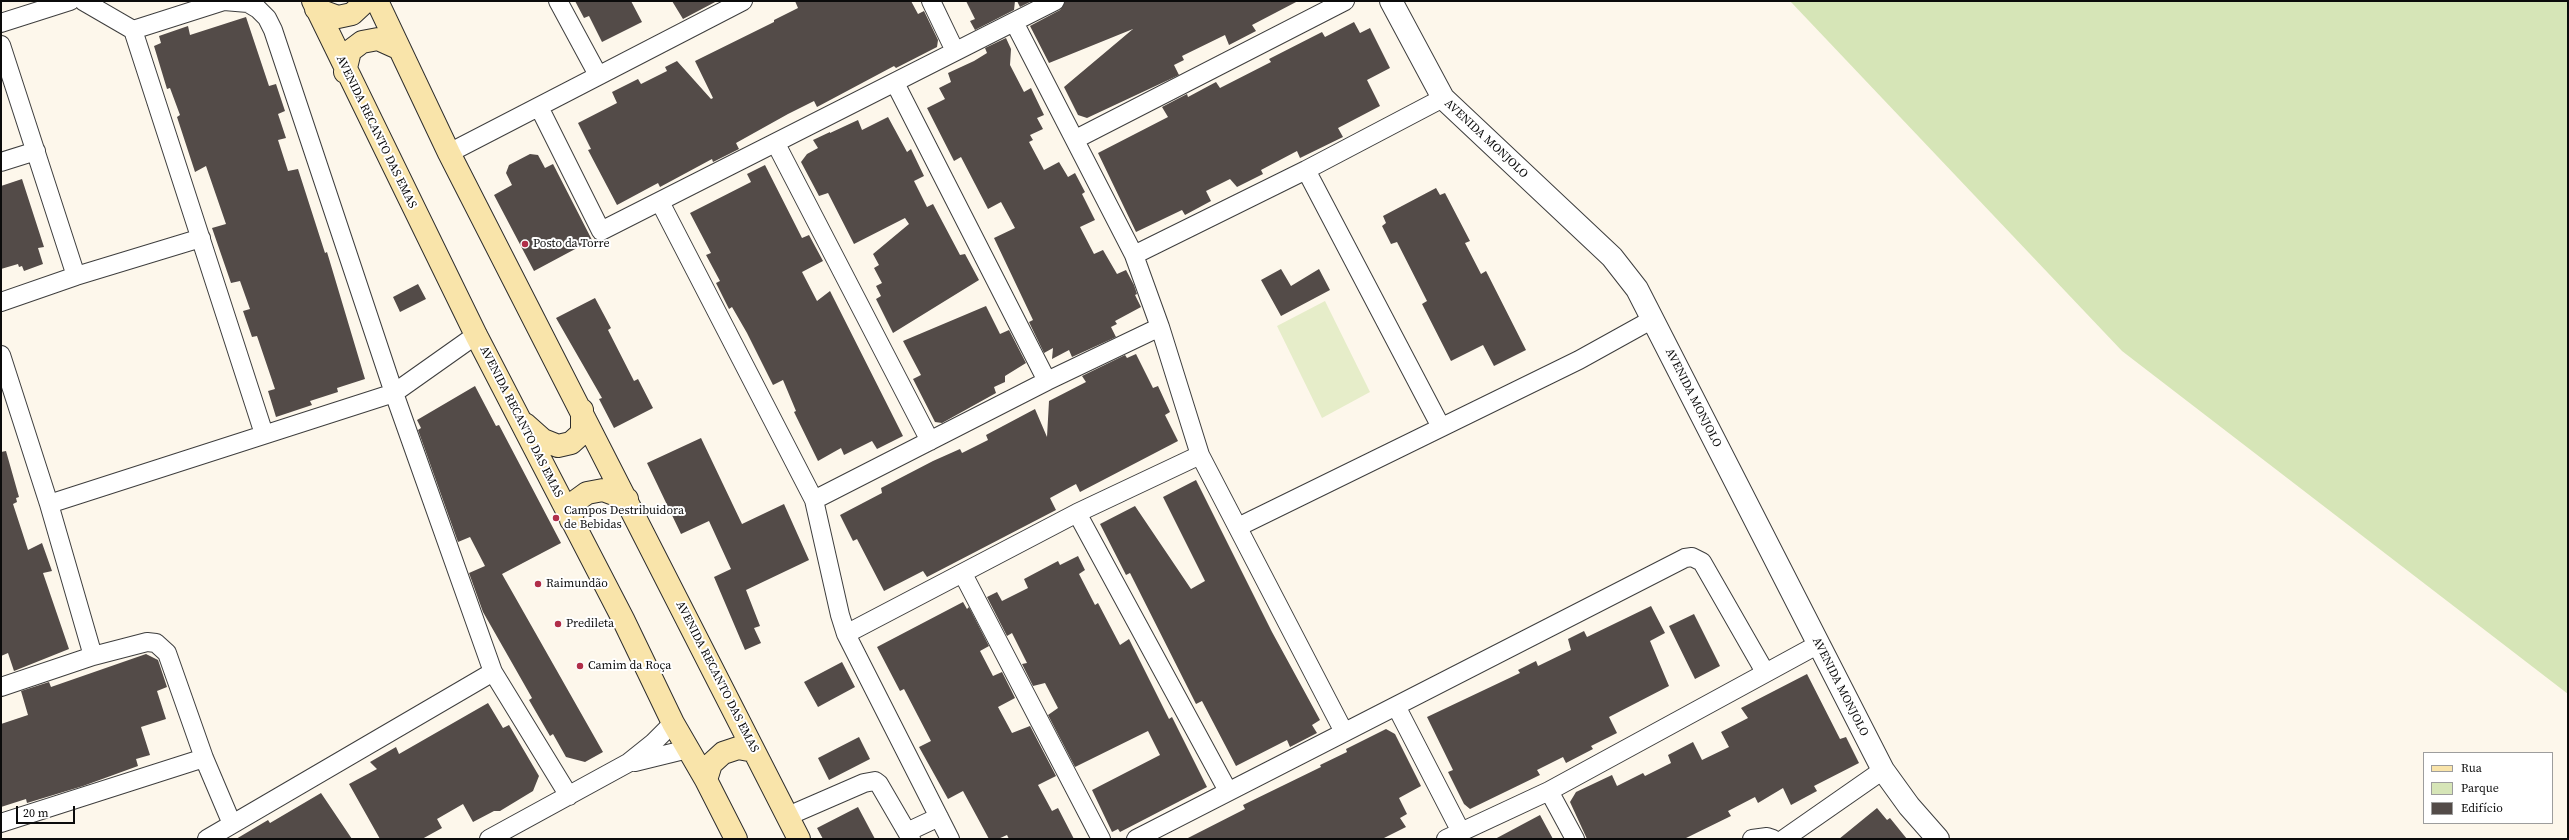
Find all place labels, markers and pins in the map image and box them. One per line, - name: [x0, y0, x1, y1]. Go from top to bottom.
- place label: Posto da Torre: [533, 237, 610, 251]
- marker: Posto da Torre: [520, 239, 530, 249]
- place label: Campos Destribuidora de Bebidas: [564, 504, 684, 532]
- marker: Campos Destribuidora de Bebidas: [551, 513, 561, 523]
- place label: Raimundão: [546, 577, 608, 591]
- marker: Raimundão: [533, 579, 543, 589]
- place label: Predileta: [566, 617, 614, 631]
- marker: Predileta: [553, 619, 563, 629]
- place label: Camim da Roça: [588, 659, 671, 673]
- marker: Camim da Roça: [575, 661, 585, 671]

